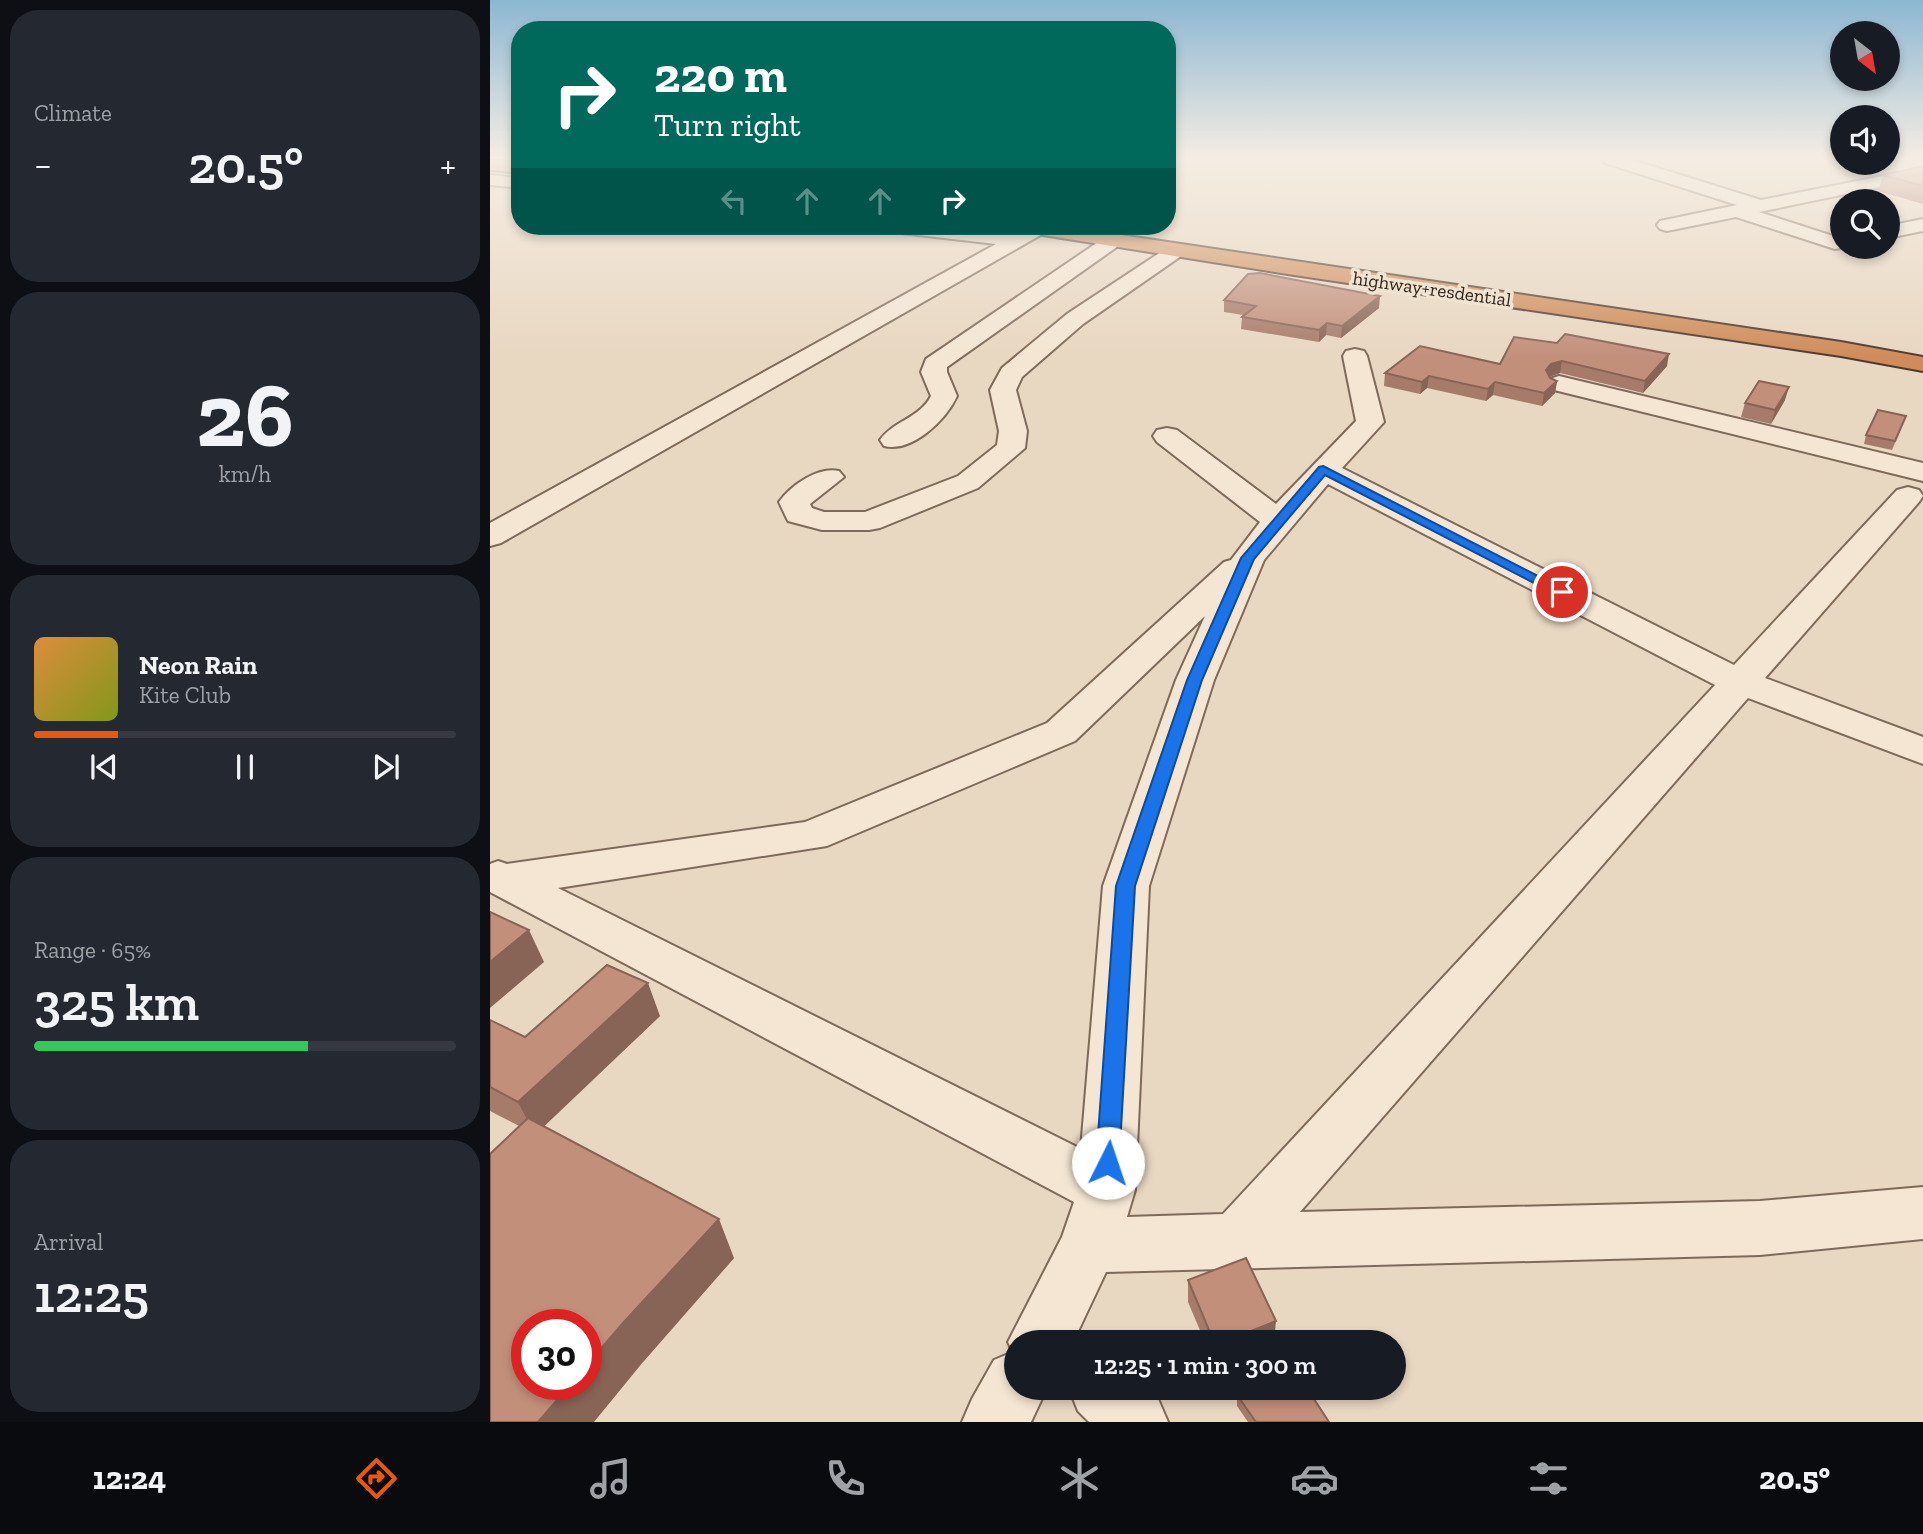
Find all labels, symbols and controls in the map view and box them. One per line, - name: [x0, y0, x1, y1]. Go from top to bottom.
- north arrow: [1830, 21, 1900, 91]
- map controls: [1830, 21, 1900, 259]
- text: 220 m: [654, 46, 787, 105]
- icon: right: [539, 49, 630, 140]
- text: Climate: [34, 99, 112, 127]
- button: sound: [1830, 105, 1900, 175]
- text: Turn right: [654, 106, 801, 144]
- text: 20.5°: [188, 134, 304, 196]
- text: −: [34, 142, 52, 188]
- text: +: [440, 142, 456, 188]
- icon: left: [715, 182, 753, 220]
- icon: ahead: [788, 182, 826, 220]
- icon: ahead: [861, 182, 899, 220]
- icon: right: [934, 182, 972, 220]
- button: search: [1830, 189, 1900, 259]
- street label: highway+resdential: [1351, 266, 1513, 312]
- text: 26: [196, 360, 294, 469]
- text: km/h: [219, 460, 271, 488]
- pin: [1532, 562, 1592, 622]
- icon: arrive: [1543, 573, 1581, 611]
- text: Neon Rain: [139, 649, 257, 681]
- text: Kite Club: [139, 681, 231, 709]
- icon: previous: [85, 748, 123, 786]
- icon: pause: [226, 748, 264, 786]
- icon: next: [367, 748, 405, 786]
- text: Range · 65%: [34, 936, 151, 964]
- text: 325 km: [34, 971, 199, 1033]
- position arrow: [1071, 1126, 1145, 1200]
- text: Arrival: [34, 1228, 103, 1256]
- text: 12:25: [34, 1263, 149, 1325]
- speed limit sign: 30: [511, 1309, 602, 1400]
- text: 12:25 · 1 min · 300 m: [1094, 1349, 1316, 1381]
- icon: directions: [352, 1454, 401, 1503]
- icon: music: [586, 1454, 635, 1503]
- icon: phone: [821, 1454, 870, 1503]
- icon: climate: [1055, 1454, 1104, 1503]
- icon: car: [1290, 1454, 1339, 1503]
- icon: filters: [1524, 1454, 1573, 1503]
- text: 12:24: [93, 1459, 166, 1497]
- text: 20.5°: [1759, 1459, 1830, 1497]

